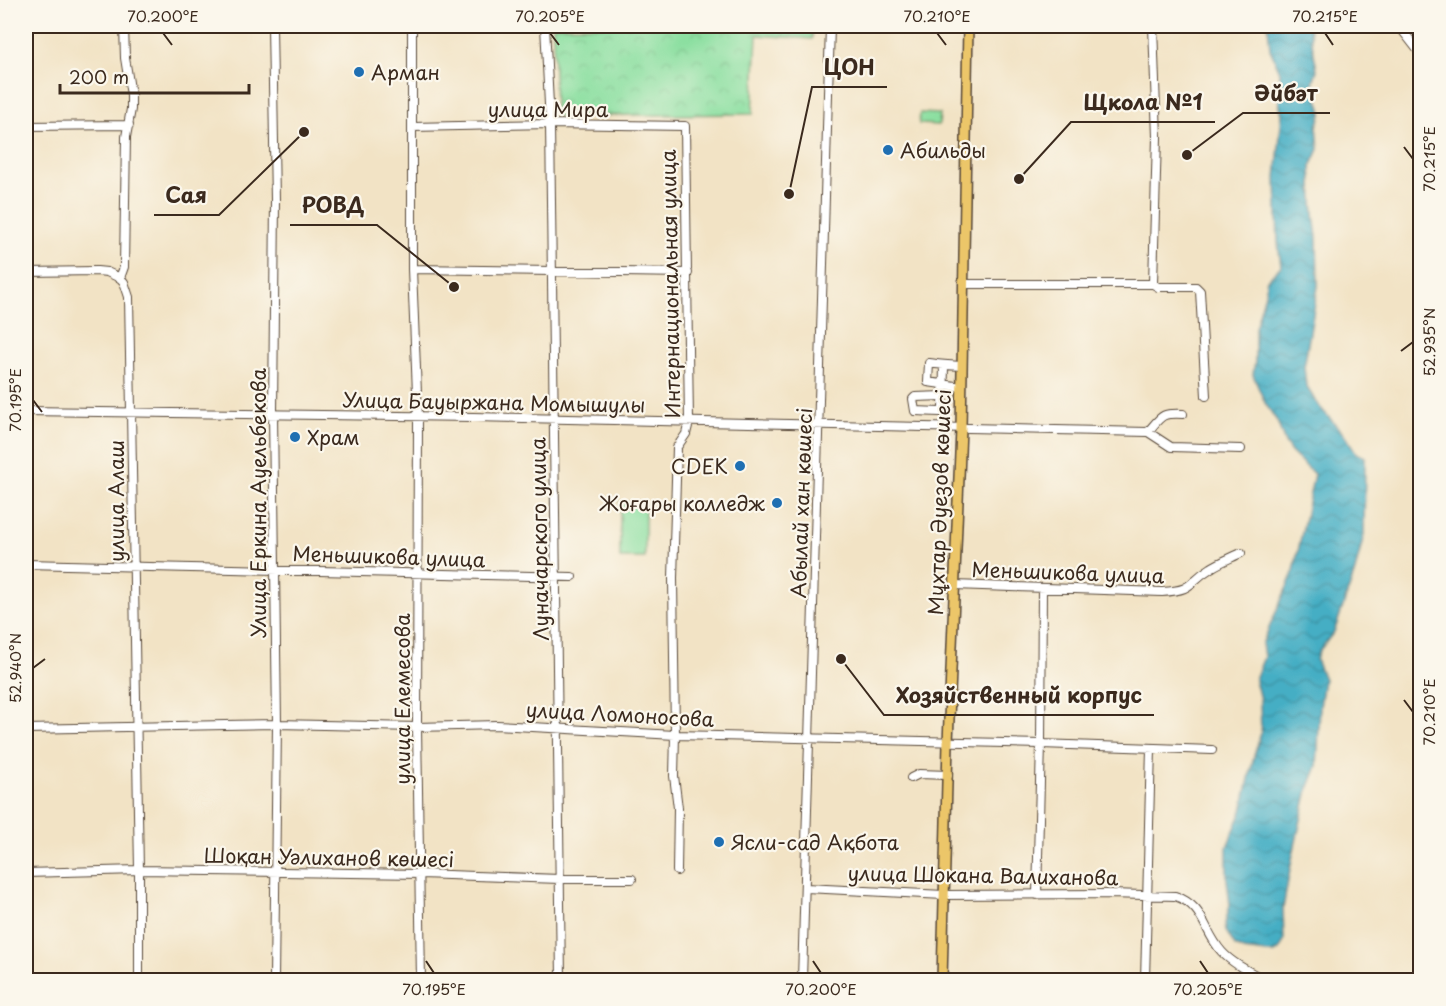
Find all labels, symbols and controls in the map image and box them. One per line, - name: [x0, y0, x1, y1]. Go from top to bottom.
- text: 70.200°E: [127, 4, 199, 27]
- text: 70.205°E: [515, 4, 585, 27]
- text: 70.210°E: [903, 4, 971, 27]
- text: 70.215°E: [1292, 4, 1358, 27]
- callout: ЦОН: [812, 48, 887, 87]
- text: ЦОН: [823, 50, 875, 82]
- scale bar: [60, 57, 249, 95]
- place label: Арман: [371, 57, 440, 87]
- text: 200 m: [69, 63, 129, 90]
- marker: Арман: [352, 65, 366, 79]
- callout: Әйбәт: [1243, 74, 1330, 113]
- text: Әйбәт: [1254, 76, 1319, 108]
- callout: Щкола №1: [1071, 83, 1215, 122]
- text: Щкола №1: [1083, 85, 1203, 117]
- street label: улица Мира: [488, 94, 609, 124]
- text: 70.215°E: [1417, 126, 1440, 192]
- place label: Абильды: [900, 135, 986, 165]
- marker: Абильды: [881, 143, 895, 157]
- street label: Интернациональная улица: [653, 149, 687, 419]
- callout: Сая: [154, 176, 219, 215]
- text: Сая: [165, 178, 207, 210]
- callout: РОВД: [290, 186, 377, 225]
- text: РОВД: [302, 188, 364, 220]
- text: 52.935°N: [1417, 308, 1440, 376]
- text: 70.195°E: [3, 368, 26, 432]
- street label: Улица Еркина Ауельбекова: [243, 368, 273, 638]
- street label: Улица Бауыржана Момышулы: [342, 384, 646, 420]
- street label: Мұхтар Әуезов көшесі: [920, 388, 958, 616]
- street label: Абылай хан көшесі: [783, 407, 819, 599]
- place label: Храм: [307, 422, 360, 452]
- marker: Храм: [288, 430, 302, 444]
- street label: Луначарского улица: [522, 437, 556, 641]
- street label: улица Алаш: [101, 440, 131, 562]
- place label: CDEK: [671, 451, 728, 481]
- marker: CDEK: [733, 459, 747, 473]
- place label: Жоғары колледж: [599, 488, 766, 518]
- marker: Жоғары колледж: [770, 496, 784, 510]
- street label: Меньшикова улица: [292, 538, 486, 574]
- street label: Меньшикова улица: [971, 554, 1165, 590]
- street label: улица Елемесова: [387, 613, 417, 785]
- text: 52.940°N: [3, 633, 26, 703]
- callout: Хозяйственный корпус: [884, 676, 1154, 715]
- text: Хозяйственный корпус: [896, 678, 1142, 710]
- text: 70.210°E: [1417, 678, 1440, 746]
- street label: улица Ломоносова: [525, 694, 715, 734]
- place label: Ясли-сад Ақбота: [731, 827, 900, 857]
- marker: Ясли-сад Ақбота: [712, 835, 726, 849]
- street label: Шоқан Уәлиханов көшесі: [204, 840, 454, 874]
- street label: улица Шокана Валиханова: [847, 858, 1119, 892]
- text: 70.195°E: [402, 977, 466, 1000]
- text: 70.200°E: [785, 977, 857, 1000]
- text: 70.205°E: [1173, 977, 1243, 1000]

